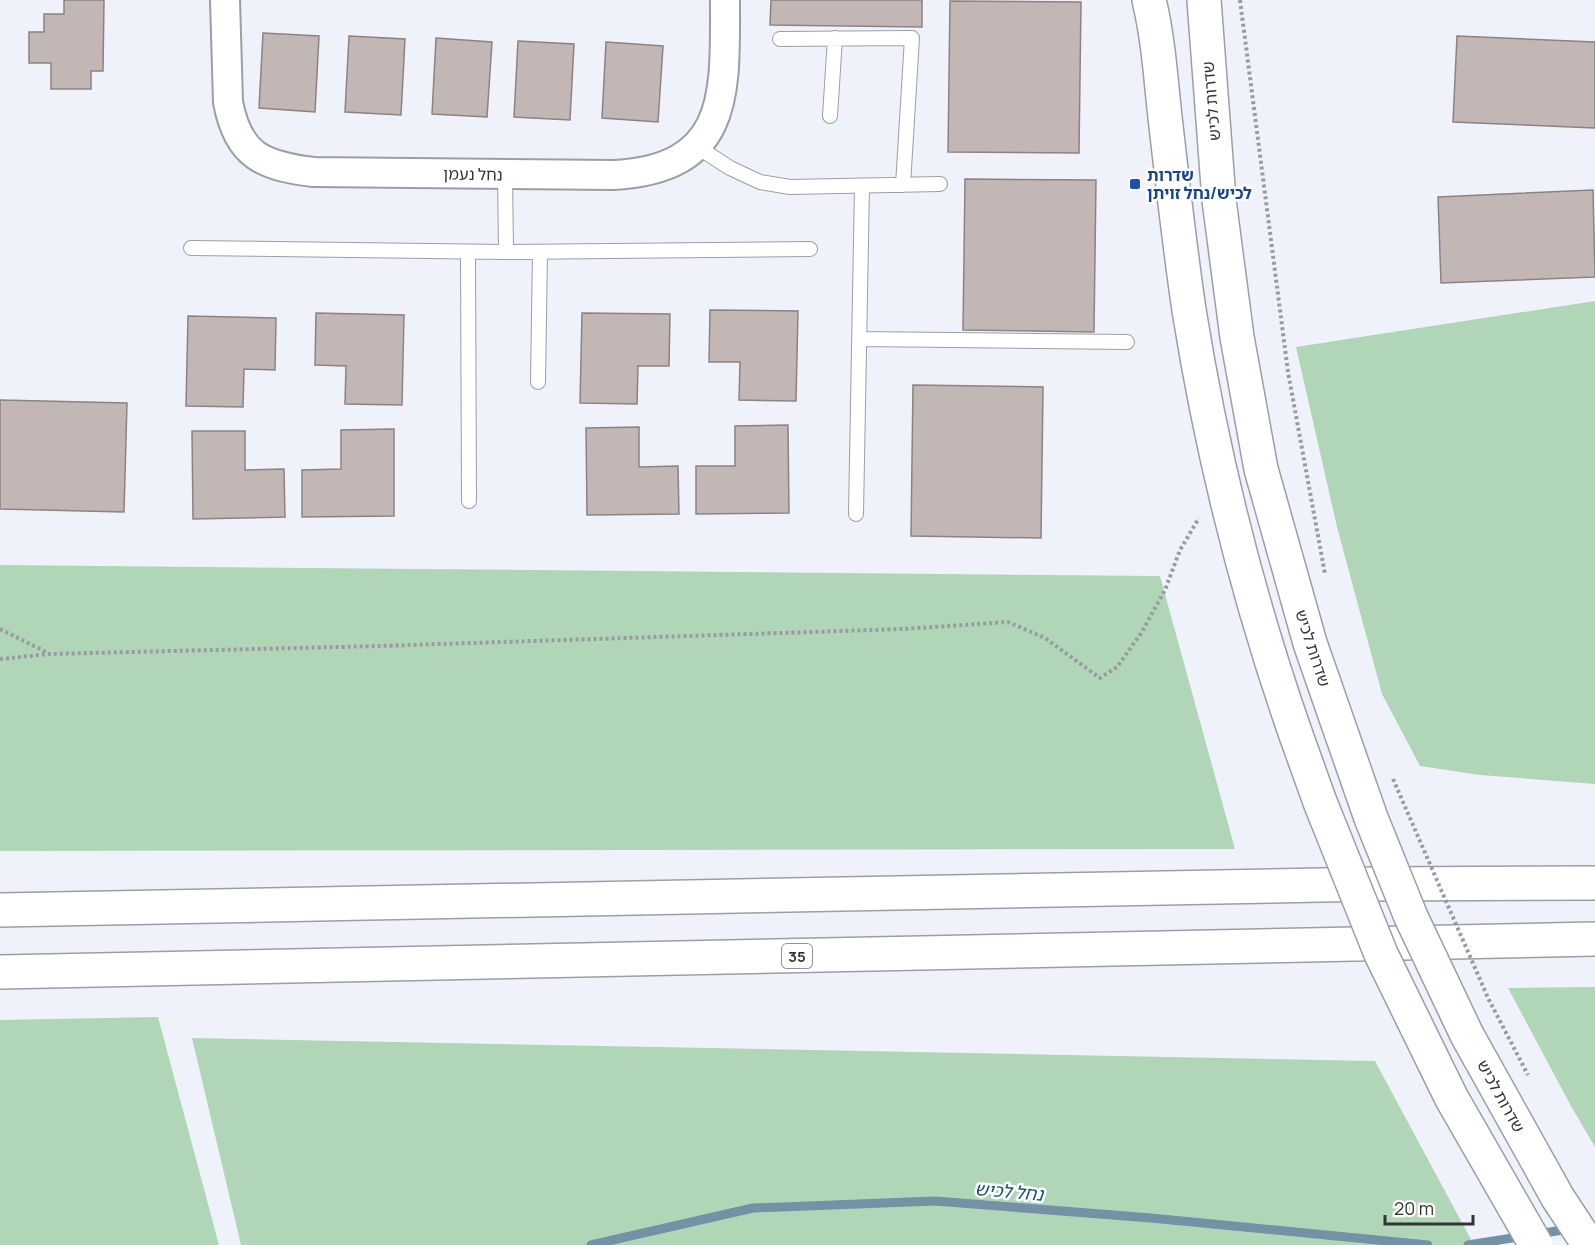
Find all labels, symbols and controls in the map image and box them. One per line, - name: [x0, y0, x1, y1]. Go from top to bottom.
- street label: שדרות לכיש: [1197, 60, 1225, 142]
- street label: נחל נעמן: [443, 162, 503, 186]
- place label: שדרות לכיש/נחל זויתן: [1147, 164, 1252, 204]
- marker: שדרות לכיש/נחל זויתן: [1128, 177, 1142, 191]
- street label: שדרות לכיש: [1290, 607, 1336, 689]
- road number: 35: [782, 944, 812, 968]
- street label: שדרות לכיש: [1472, 1056, 1530, 1136]
- water label: נחל לכיש: [974, 1176, 1045, 1206]
- scale bar: [1385, 1188, 1474, 1226]
- text: 20 m: [1394, 1196, 1434, 1220]

